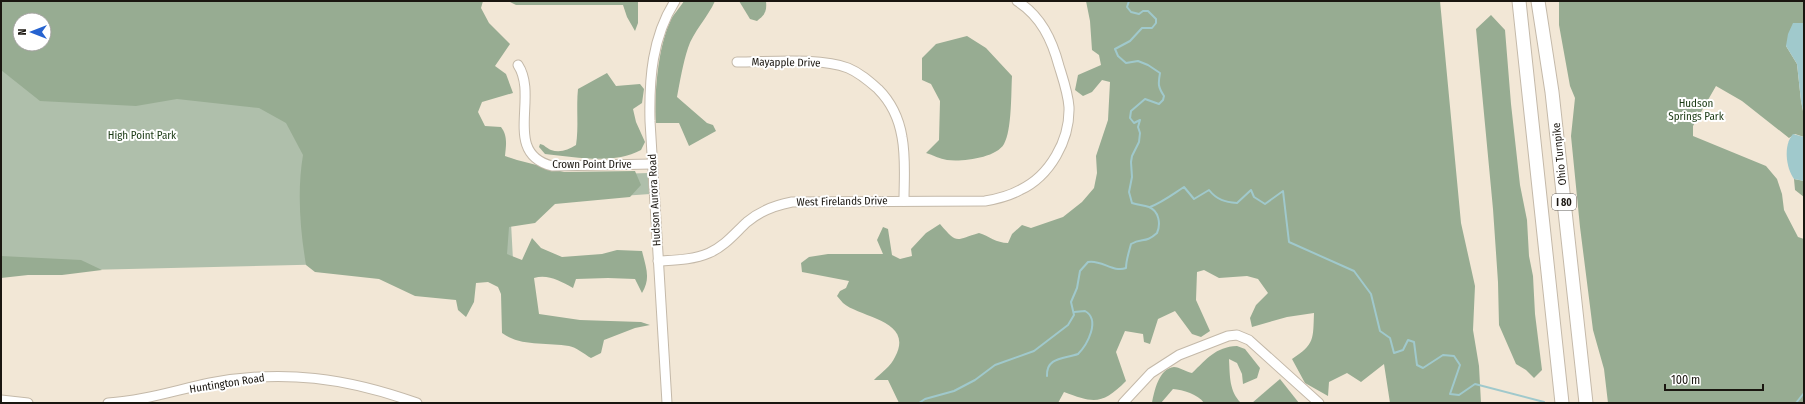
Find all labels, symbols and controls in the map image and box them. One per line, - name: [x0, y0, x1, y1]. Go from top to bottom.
- north arrow: [12, 12, 52, 52]
- text: N: [16, 29, 29, 35]
- street label: Mayapple Drive: [751, 55, 821, 70]
- park label: Hudson Springs Park: [1668, 97, 1725, 123]
- street label: Ohio Turnpike: [1550, 122, 1569, 186]
- park label: High Point Park: [108, 129, 177, 142]
- street label: Hudson Aurora Road: [646, 154, 663, 246]
- street label: Crown Point Drive: [552, 158, 632, 171]
- street label: West Firelands Drive: [796, 194, 888, 209]
- road number: I 80: [1552, 194, 1576, 210]
- scale bar: [1665, 366, 1763, 392]
- street label: Huntington Road: [189, 371, 266, 396]
- text: 100 m: [1671, 373, 1700, 387]

